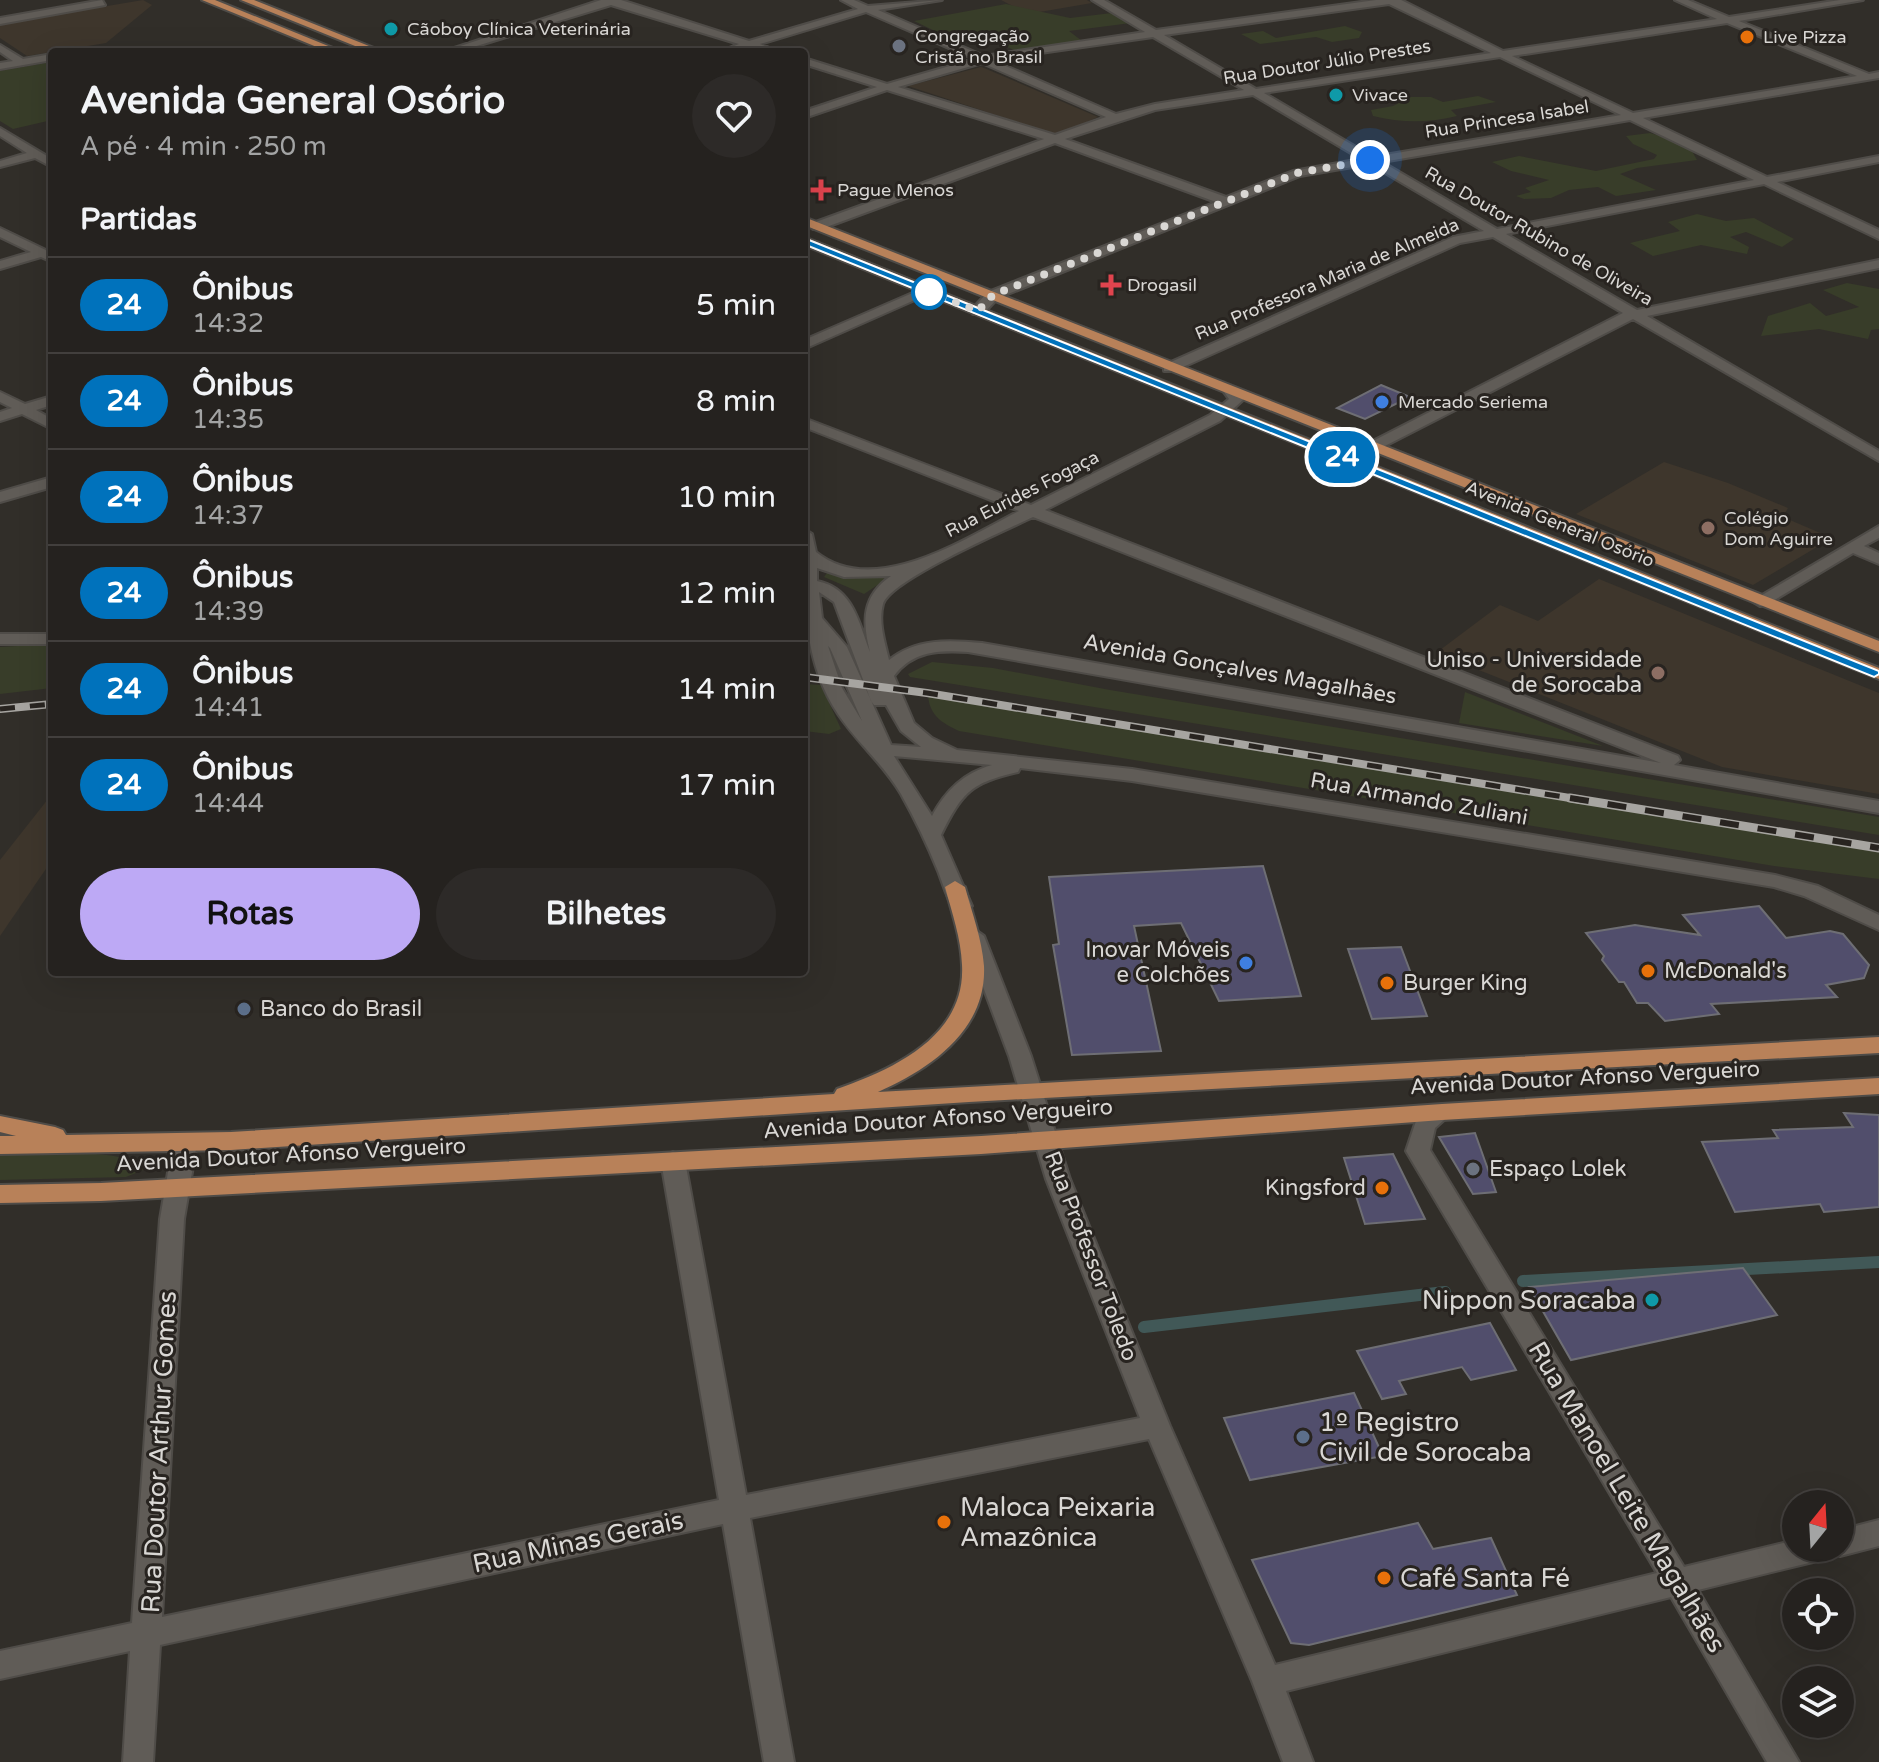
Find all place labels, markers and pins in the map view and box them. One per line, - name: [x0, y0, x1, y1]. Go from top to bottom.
- place label: Cãoboy Clínica Veterinária: [407, 18, 631, 40]
- marker: Cãoboy Clínica Veterinária: [382, 20, 400, 38]
- place label: Congregação Cristã no Brasil: [915, 25, 1043, 68]
- place label: Live Pizza: [1763, 26, 1847, 48]
- marker: Live Pizza: [1738, 28, 1756, 46]
- marker: Congregação Cristã no Brasil: [890, 37, 908, 55]
- place label: Vivace: [1352, 84, 1408, 106]
- marker: Vivace: [1327, 86, 1345, 104]
- place label: Pague Menos: [837, 179, 954, 201]
- marker: Pague Menos: [812, 181, 830, 199]
- place label: Drogasil: [1127, 274, 1197, 296]
- unlabelled marker: [912, 275, 946, 309]
- marker: Drogasil: [1102, 276, 1120, 294]
- place label: Mercado Seriema: [1398, 391, 1548, 413]
- marker: Mercado Seriema: [1373, 393, 1391, 411]
- place label: Colégio Dom Aguirre: [1724, 507, 1833, 550]
- marker: Colégio Dom Aguirre: [1699, 519, 1717, 537]
- place label: Uniso - Universidade de Sorocaba: [1426, 647, 1642, 698]
- marker: Uniso - Universidade de Sorocaba: [1649, 664, 1667, 682]
- place label: Inovar Móveis e Colchões: [1085, 937, 1230, 988]
- marker: Inovar Móveis e Colchões: [1237, 954, 1255, 972]
- place label: McDonald's: [1664, 958, 1787, 984]
- marker: McDonald's: [1639, 962, 1657, 980]
- place label: Burger King: [1403, 970, 1528, 996]
- marker: Burger King: [1378, 974, 1396, 992]
- place label: Banco do Brasil: [260, 996, 422, 1022]
- marker: Banco do Brasil: [235, 1000, 253, 1018]
- place label: Espaço Lolek: [1489, 1156, 1626, 1182]
- marker: Espaço Lolek: [1464, 1160, 1482, 1178]
- place label: Kingsford: [1265, 1175, 1366, 1201]
- marker: Kingsford: [1373, 1179, 1391, 1197]
- place label: Nippon Soracaba: [1422, 1285, 1636, 1316]
- marker: Nippon Soracaba: [1643, 1291, 1661, 1309]
- place label: 1º Registro Civil de Sorocaba: [1319, 1407, 1532, 1468]
- marker: 1º Registro Civil de Sorocaba: [1294, 1428, 1312, 1446]
- place label: Maloca Peixaria Amazônica: [960, 1492, 1155, 1553]
- marker: Maloca Peixaria Amazônica: [935, 1513, 953, 1531]
- place label: Café Santa Fé: [1400, 1563, 1570, 1594]
- marker: Café Santa Fé: [1375, 1569, 1393, 1587]

